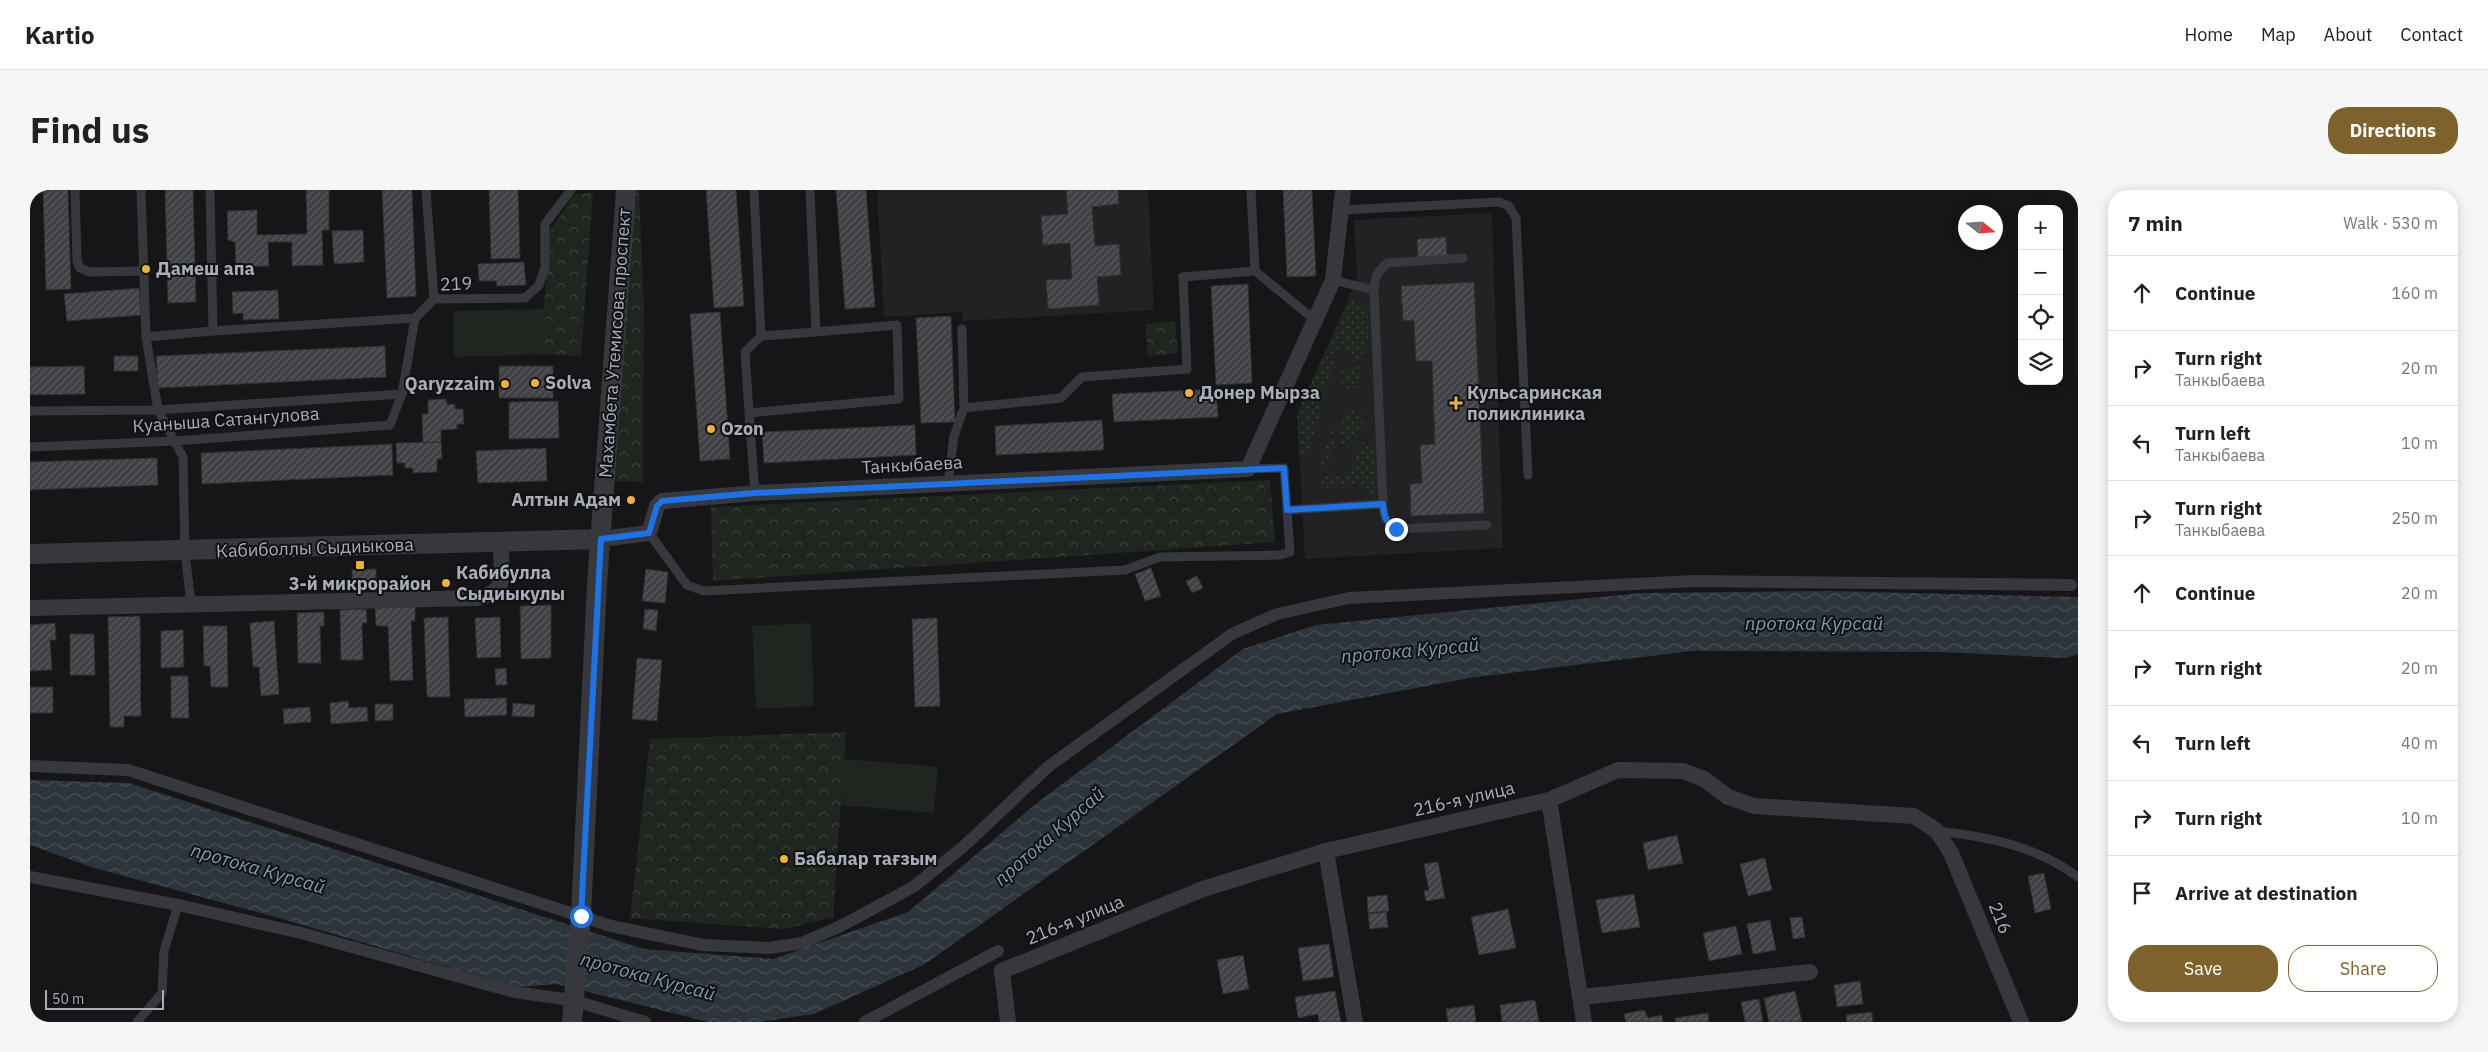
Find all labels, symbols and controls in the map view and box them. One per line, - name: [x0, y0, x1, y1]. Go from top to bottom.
- text: Kartio: [25, 19, 95, 51]
- text: Home: [2185, 23, 2233, 46]
- text: Map: [2261, 23, 2296, 46]
- text: About: [2324, 23, 2372, 46]
- text: Contact: [2400, 23, 2463, 46]
- text: Find us: [30, 107, 149, 153]
- button: Directions: [2328, 107, 2458, 154]
- north arrow: [1958, 205, 2003, 250]
- map controls: [2018, 205, 2063, 385]
- button: +: [2018, 205, 2063, 250]
- street label: Махамбета Утемисова проспект: [594, 207, 635, 479]
- text: 7 min: [2128, 209, 2183, 237]
- text: Walk · 530 m: [2343, 213, 2438, 233]
- button: −: [2018, 250, 2063, 295]
- place label: Дамеш апа: [156, 257, 255, 280]
- marker: Дамеш апа: [140, 263, 152, 275]
- street label: 219: [439, 271, 473, 296]
- icon: ahead: [2128, 279, 2156, 307]
- text: Continue: [2175, 281, 2255, 305]
- text: 160 m: [2391, 283, 2438, 303]
- button: locate: [2018, 295, 2063, 340]
- button: layers: [2018, 340, 2063, 385]
- text: Turn right: [2175, 346, 2262, 370]
- icon: right: [2128, 354, 2156, 382]
- text: 20 m: [2401, 358, 2438, 378]
- text: Танкыбаева: [2175, 370, 2265, 390]
- place label: Solva: [545, 371, 592, 394]
- place label: Qaryzzaim: [405, 372, 495, 395]
- marker: Solva: [529, 377, 541, 389]
- marker: Qaryzzaim: [499, 378, 511, 390]
- place label: Донер Мырза: [1199, 381, 1320, 404]
- place label: Кульсаринская поликлиника: [1467, 381, 1602, 425]
- marker: Донер Мырза: [1183, 387, 1195, 399]
- marker: Кульсаринская поликлиника: [1449, 396, 1463, 410]
- street label: Куаныша Сатангулова: [132, 401, 320, 437]
- place label: Ozon: [721, 417, 764, 440]
- text: Turn left: [2175, 421, 2251, 445]
- marker: Ozon: [705, 423, 717, 435]
- icon: left: [2128, 429, 2156, 457]
- text: 10 m: [2401, 433, 2438, 453]
- text: Танкыбаева: [2175, 445, 2265, 465]
- street label: Танкыбаева: [861, 450, 964, 479]
- place label: Алтын Адам: [511, 488, 621, 511]
- marker: Алтын Адам: [625, 494, 637, 506]
- text: Turn right: [2175, 496, 2262, 520]
- icon: right: [2128, 504, 2156, 532]
- text: 250 m: [2391, 508, 2438, 528]
- route end: [1385, 518, 1408, 541]
- text: Танкыбаева: [2175, 520, 2265, 540]
- street label: Кабиболлы Сыдиыкова: [216, 533, 415, 562]
- marker: 3-й микрорайон: [354, 559, 366, 571]
- place label: Кабибулла Сыдиыкулы: [456, 561, 565, 605]
- place label: 3-й микрорайон: [289, 572, 431, 595]
- marker: Кабибулла Сыдиыкулы: [440, 577, 452, 589]
- icon: ahead: [2128, 579, 2156, 607]
- text: Continue: [2175, 581, 2255, 605]
- text: 20 m: [2401, 583, 2438, 603]
- water label: протока Курсай: [1745, 611, 1883, 635]
- water label: протока Курсай: [1340, 632, 1480, 668]
- icon: right: [2128, 654, 2156, 682]
- text: Turn right: [2175, 656, 2262, 680]
- text: 20 m: [2401, 658, 2438, 678]
- icon: left: [2128, 729, 2156, 757]
- text: Turn left: [2175, 731, 2251, 755]
- text: 40 m: [2401, 733, 2438, 753]
- street label: 216-я улица: [1411, 776, 1517, 821]
- water label: протока Курсай: [989, 781, 1109, 891]
- icon: right: [2128, 804, 2156, 832]
- text: Turn right: [2175, 806, 2262, 830]
- text: 10 m: [2401, 808, 2438, 828]
- water label: протока Курсай: [188, 837, 328, 899]
- place label: Бабалар тағзым: [794, 847, 937, 870]
- marker: Бабалар тағзым: [778, 853, 790, 865]
- icon: arrive: [2128, 879, 2156, 907]
- text: Arrive at destination: [2175, 881, 2358, 905]
- street label: 216-я улица: [1023, 889, 1127, 950]
- street label: 216: [1984, 898, 2017, 937]
- route start: [570, 905, 593, 928]
- button: Save: [2128, 945, 2278, 992]
- button: Share: [2288, 945, 2438, 992]
- water label: протока Курсай: [578, 946, 718, 1006]
- scale bar: [45, 987, 164, 1010]
- text: 50 m: [52, 990, 84, 1008]

